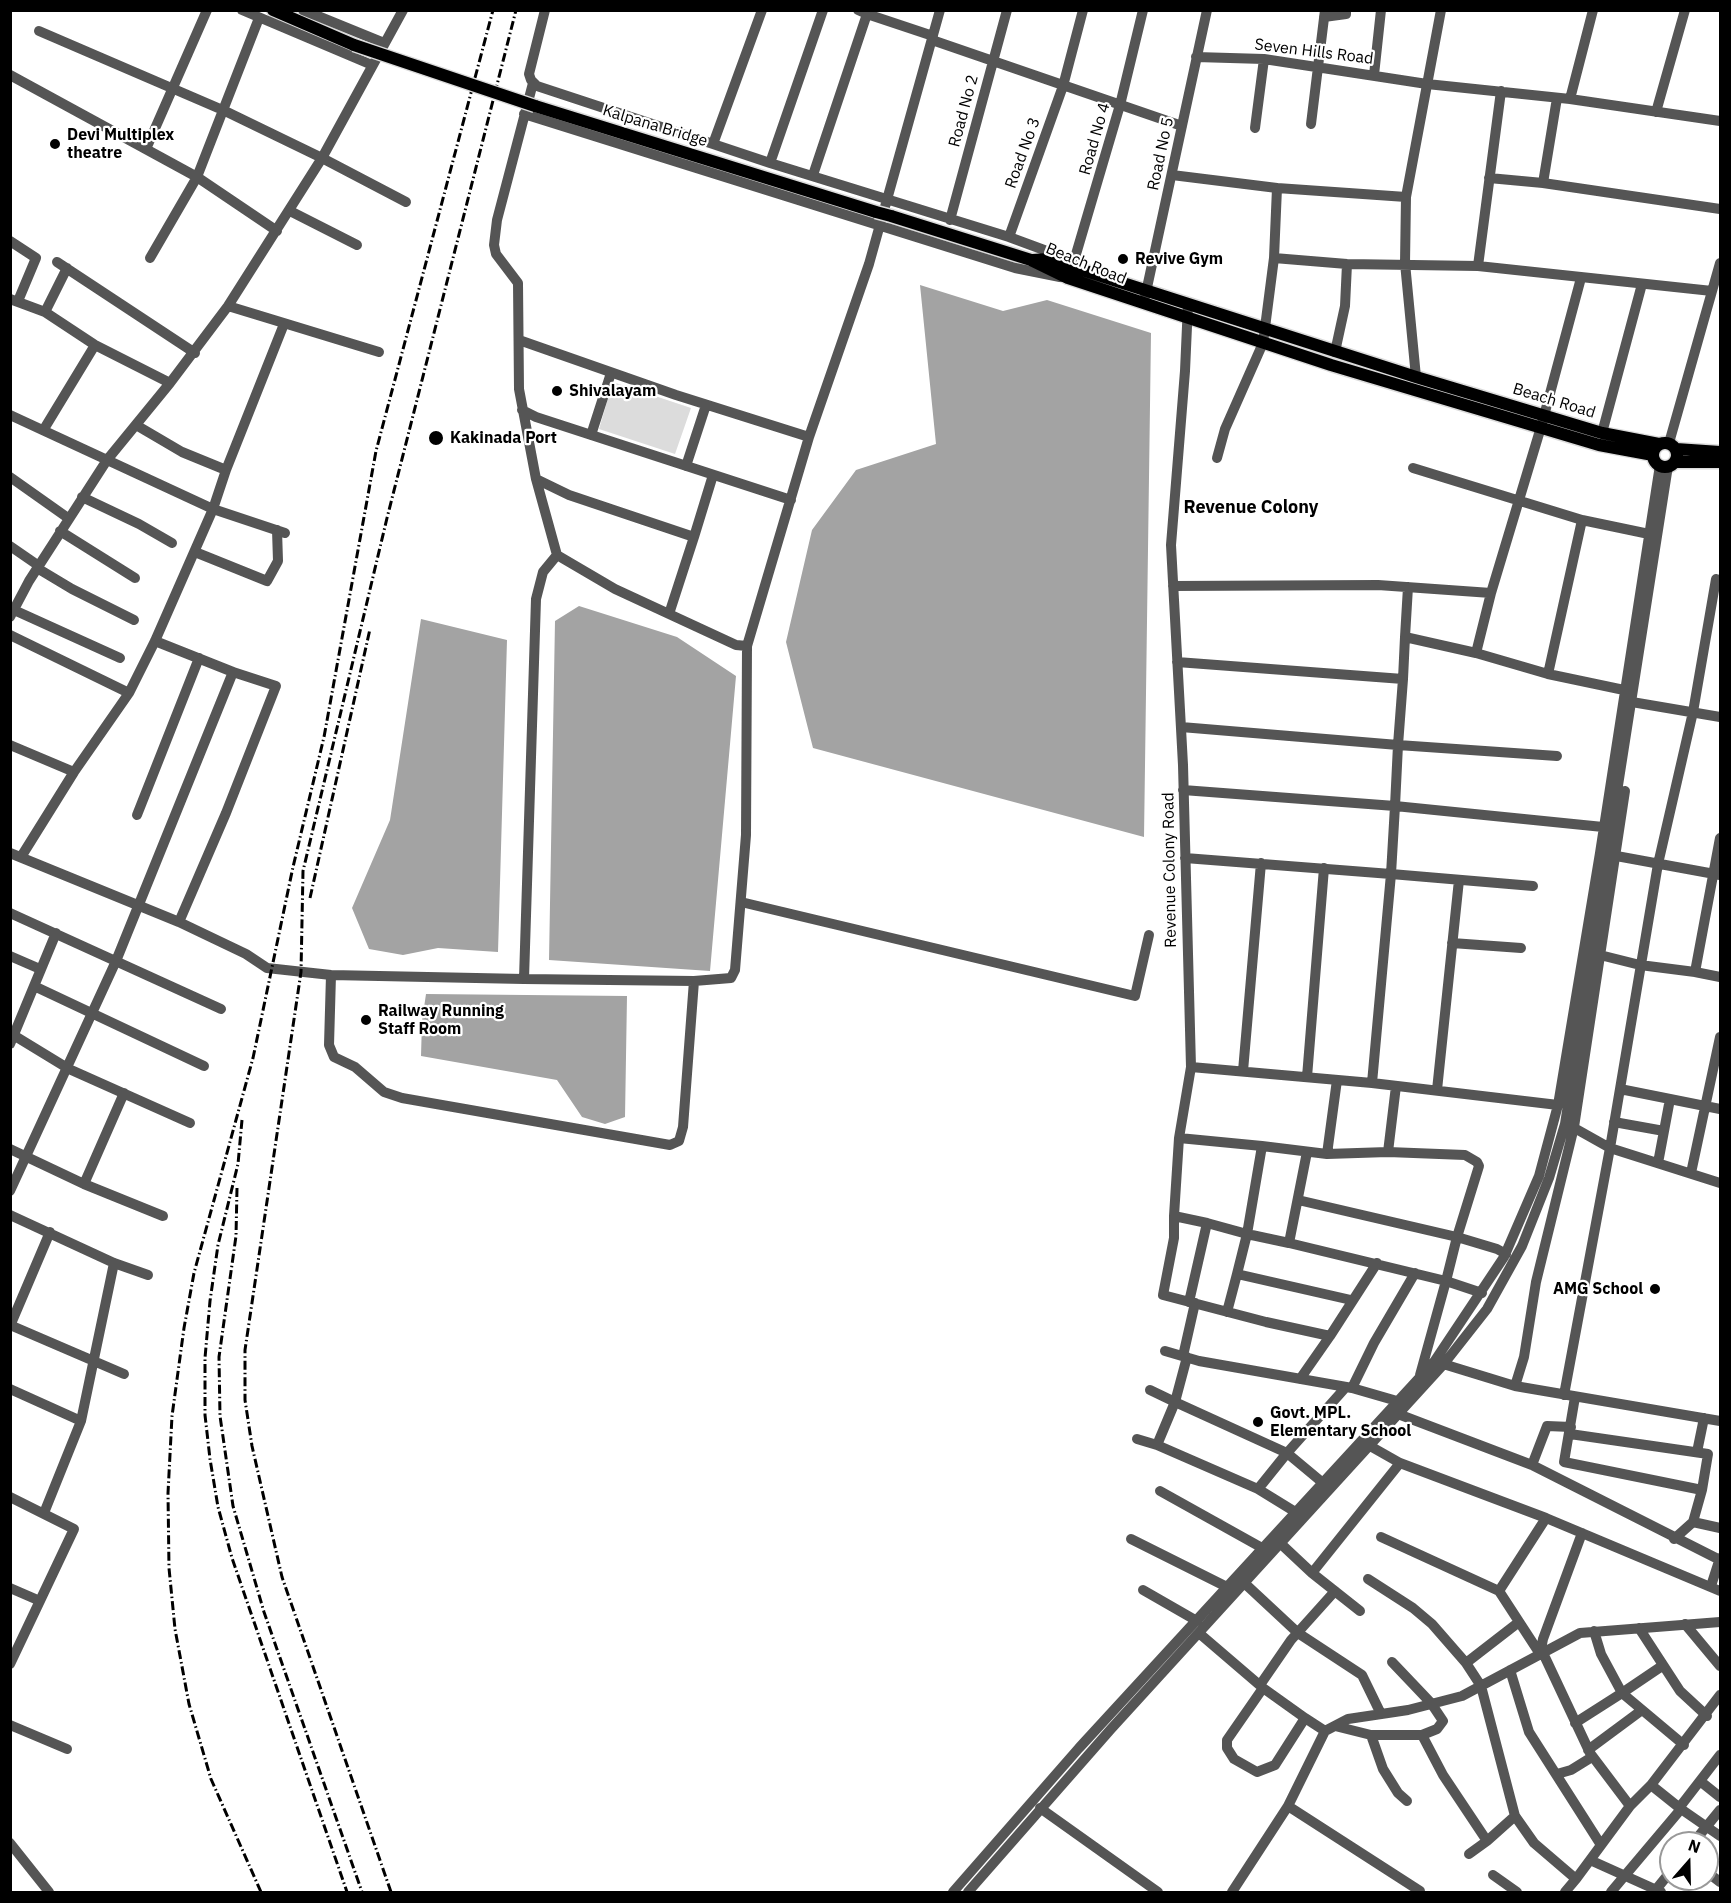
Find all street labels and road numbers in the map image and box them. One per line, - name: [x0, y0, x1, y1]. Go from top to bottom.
- street label: Seven Hills Road: [1253, 35, 1375, 69]
- street label: Road No 2: [945, 73, 983, 149]
- street label: Kalpana Bridge: [600, 101, 710, 151]
- street label: Road No 4: [1076, 101, 1114, 177]
- street label: Road No 3: [1001, 115, 1045, 191]
- street label: Road No 5: [1144, 116, 1178, 192]
- street label: Beach Road: [1043, 239, 1129, 289]
- street label: Beach Road: [1510, 379, 1598, 423]
- street label: Revenue Colony Road: [1159, 792, 1181, 948]

